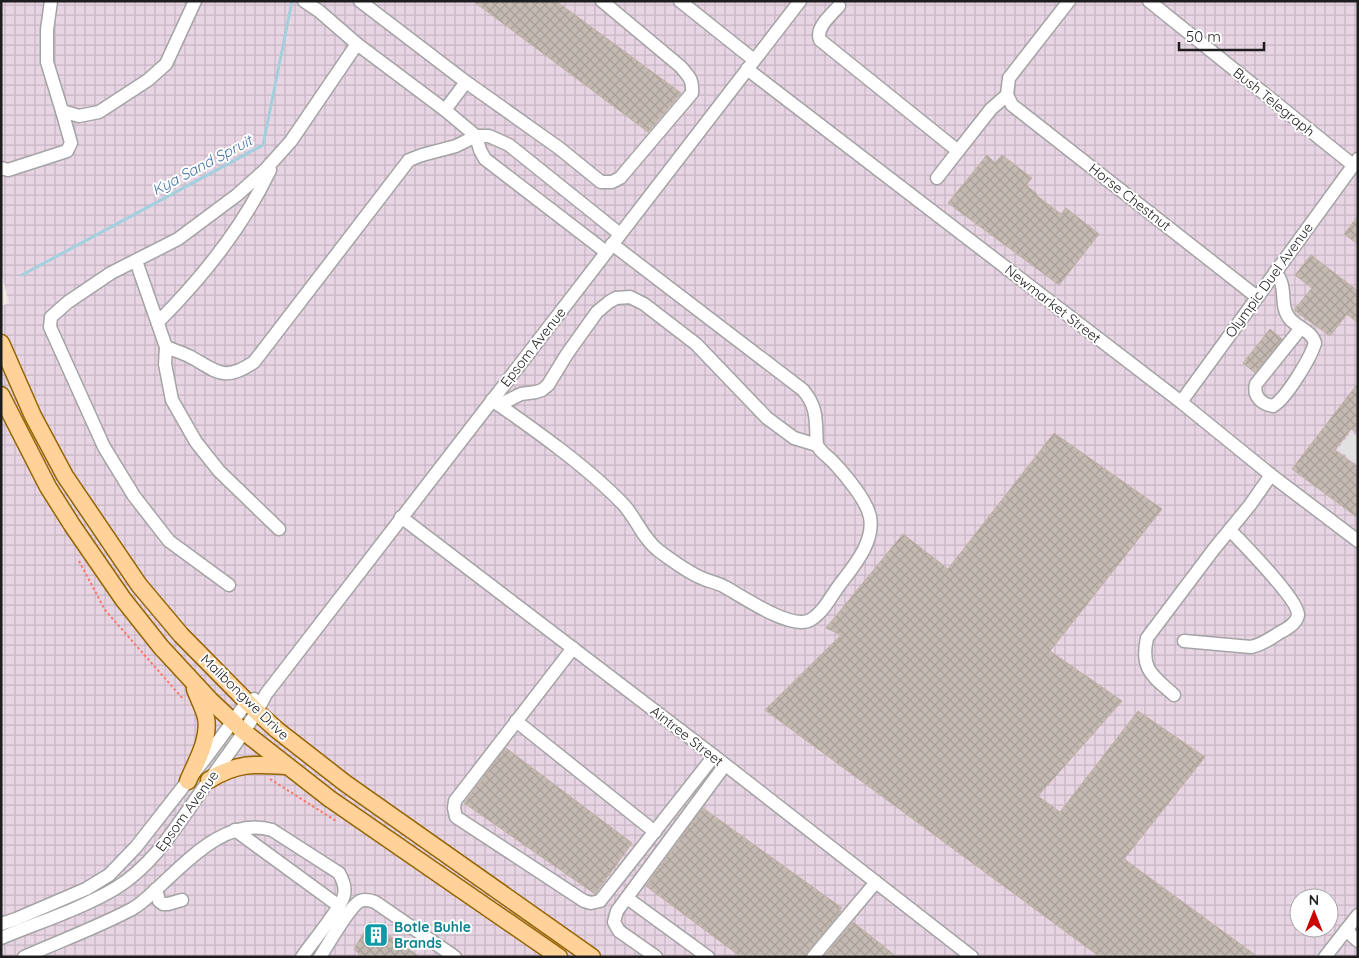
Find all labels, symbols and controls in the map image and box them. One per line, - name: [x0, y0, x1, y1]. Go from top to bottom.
- scale bar: [1179, 20, 1264, 52]
- text: 50 m: [1186, 27, 1221, 46]
- street label: Bush Telegraph: [1230, 64, 1318, 140]
- water label: Kya Sand Spruit: [149, 130, 257, 199]
- street label: Horse Chestnut: [1085, 159, 1175, 235]
- street label: Olympic Duel Avenue: [1221, 219, 1317, 341]
- street label: Newmarket Street: [1001, 261, 1105, 347]
- street label: Epsom Avenue: [496, 304, 570, 390]
- street label: Malibongwe Drive: [197, 650, 293, 744]
- street label: Aintree Street: [647, 702, 727, 770]
- street label: Epsom Avenue: [152, 767, 223, 855]
- north arrow: [1289, 888, 1339, 938]
- text: N: [1309, 891, 1319, 909]
- place label: Botle Buhle Brands: [394, 918, 471, 952]
- building icon: Botle Buhle Brands: [363, 922, 389, 948]

